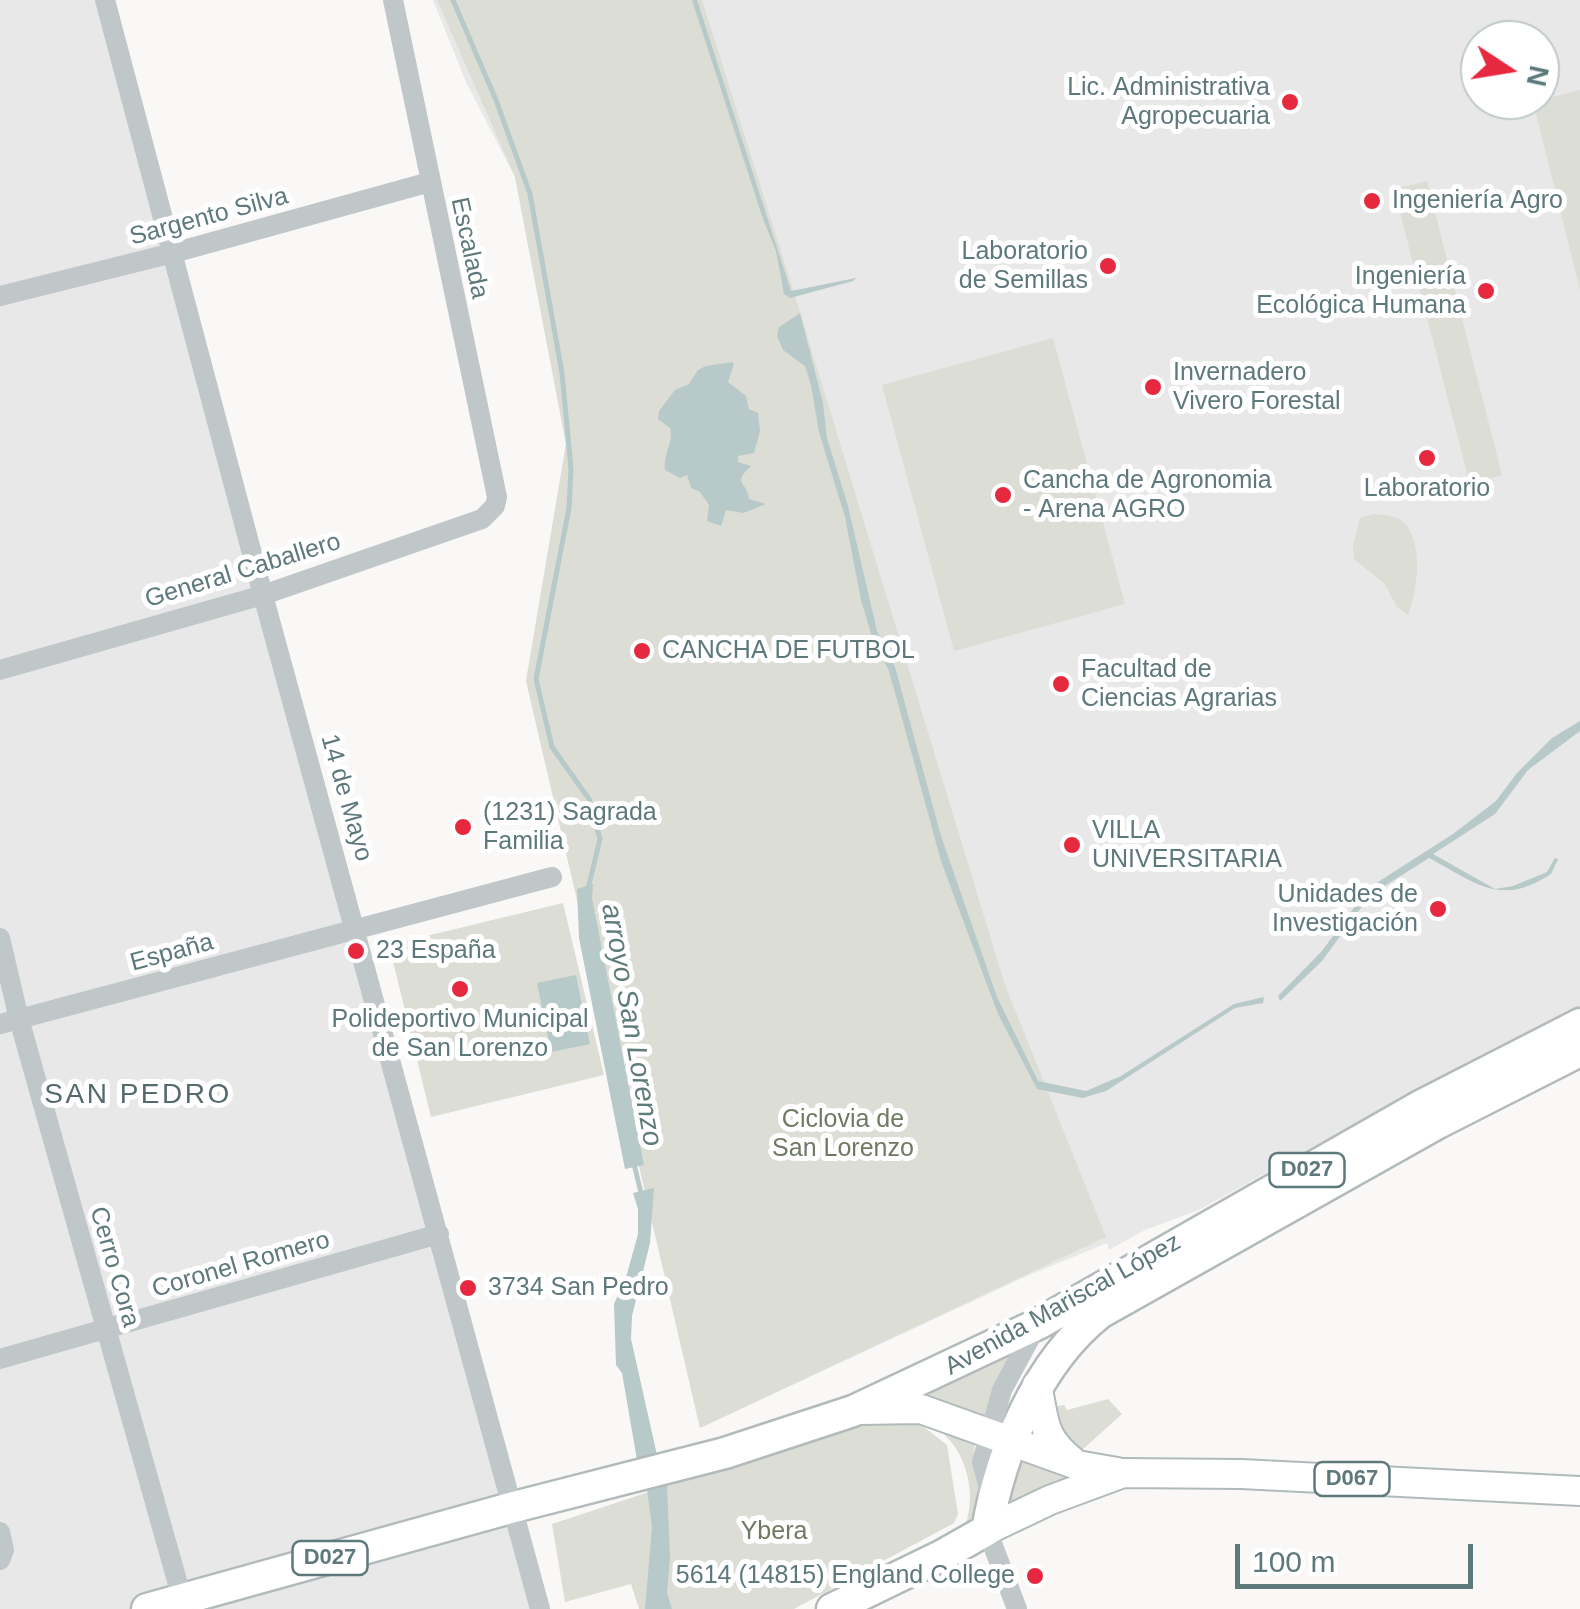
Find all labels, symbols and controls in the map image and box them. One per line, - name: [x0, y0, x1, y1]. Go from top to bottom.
- north arrow: [1460, 20, 1560, 120]
- text: N: [1521, 63, 1555, 89]
- place label: Lic. Administrativa Agropecuaria: [1067, 73, 1270, 132]
- marker: Lic. Administrativa Agropecuaria: [1279, 91, 1301, 113]
- street label: Sargento Silva: [127, 181, 291, 253]
- place label: Ingeniería Agro: [1392, 186, 1563, 216]
- marker: Ingeniería Agro: [1361, 190, 1383, 212]
- street label: Escalada: [444, 195, 494, 301]
- place label: Laboratorio de Semillas: [959, 237, 1088, 296]
- marker: Laboratorio de Semillas: [1097, 255, 1119, 277]
- place label: Ingeniería Ecológica Humana: [1256, 262, 1466, 321]
- marker: Ingeniería Ecológica Humana: [1475, 280, 1497, 302]
- place label: Invernadero Vivero Forestal: [1173, 358, 1341, 417]
- marker: Invernadero Vivero Forestal: [1142, 376, 1164, 398]
- marker: Laboratorio: [1416, 447, 1438, 469]
- place label: Cancha de Agronomia - Arena AGRO: [1023, 466, 1272, 525]
- place label: Laboratorio: [1364, 474, 1490, 504]
- marker: Cancha de Agronomia - Arena AGRO: [992, 484, 1014, 506]
- street label: General Caballero: [142, 527, 344, 615]
- place label: CANCHA DE FUTBOL: [662, 636, 915, 666]
- marker: CANCHA DE FUTBOL: [631, 640, 653, 662]
- place label: Facultad de Ciencias Agrarias: [1081, 655, 1277, 714]
- marker: Facultad de Ciencias Agrarias: [1050, 673, 1072, 695]
- street label: 14 de Mayo: [314, 731, 378, 865]
- place label: (1231) Sagrada Familia: [483, 798, 657, 857]
- marker: (1231) Sagrada Familia: [452, 816, 474, 838]
- place label: VILLA UNIVERSITARIA: [1092, 816, 1282, 875]
- marker: VILLA UNIVERSITARIA: [1061, 834, 1083, 856]
- place label: Unidades de Investigación: [1272, 880, 1418, 939]
- marker: Unidades de Investigación: [1427, 898, 1449, 920]
- water label: arroyo San Lorenzo: [593, 901, 669, 1149]
- street label: España: [127, 928, 217, 978]
- place label: 23 España: [376, 936, 496, 966]
- marker: 23 España: [345, 940, 367, 962]
- marker: Polideportivo Municipal de San Lorenzo: [449, 978, 471, 1000]
- place label: Polideportivo Municipal de San Lorenzo: [331, 1005, 589, 1064]
- district label: SAN PEDRO: [44, 1078, 232, 1112]
- park label: Ciclovia de San Lorenzo: [772, 1105, 914, 1164]
- road number: D027: [1270, 1153, 1344, 1187]
- street label: Cerro Cora: [83, 1203, 145, 1331]
- street label: Coronel Romero: [149, 1225, 333, 1305]
- street label: Avenida Mariscal López: [940, 1228, 1186, 1382]
- place label: 3734 San Pedro: [488, 1273, 669, 1303]
- marker: 3734 San Pedro: [457, 1277, 479, 1299]
- road number: D067: [1314, 1462, 1390, 1496]
- park label: Ybera: [741, 1517, 807, 1547]
- scale bar: [1240, 1524, 1478, 1586]
- road number: D027: [292, 1541, 368, 1575]
- text: 100 m: [1252, 1545, 1335, 1578]
- place label: 5614 (14815) England College: [676, 1561, 1015, 1591]
- marker: 5614 (14815) England College: [1024, 1565, 1046, 1587]

